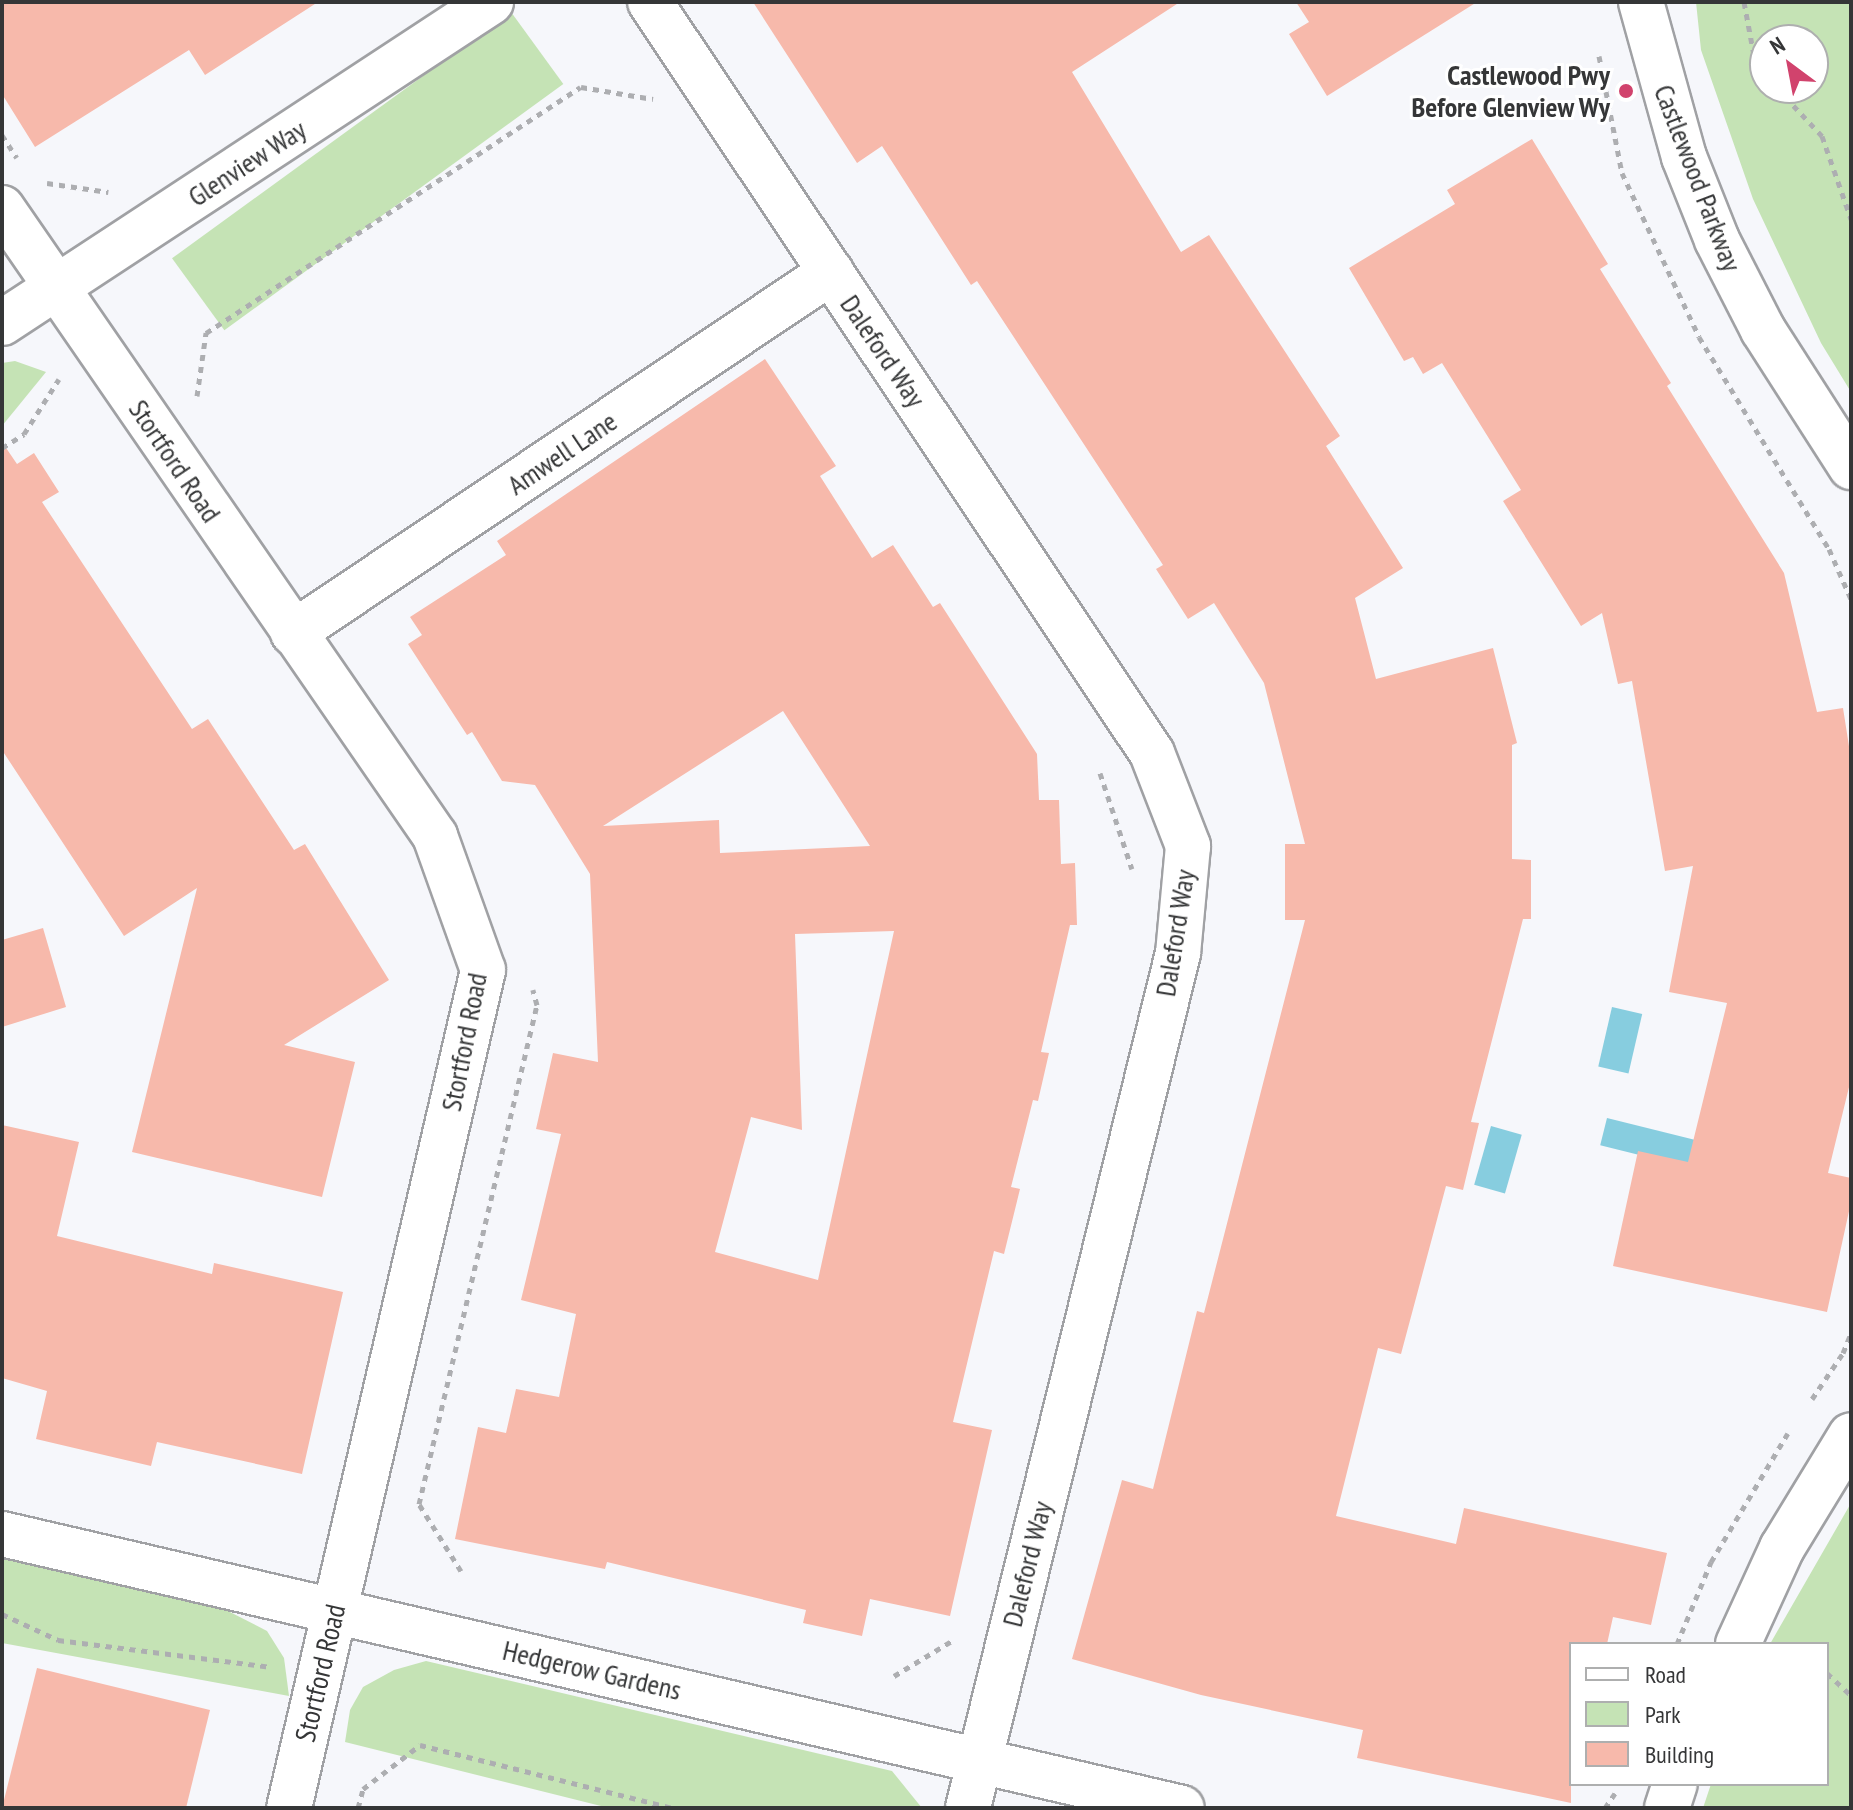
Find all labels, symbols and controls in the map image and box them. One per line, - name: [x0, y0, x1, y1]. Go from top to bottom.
- north arrow: [1749, 24, 1829, 104]
- text: N: [1765, 30, 1790, 60]
- place label: Castlewood Pwy Before Glenview Wy: [1410, 58, 1610, 124]
- street label: Castlewood Parkway: [1647, 80, 1749, 276]
- marker: Castlewood Pwy Before Glenview Wy: [1617, 82, 1635, 100]
- street label: Glenview Way: [181, 112, 313, 214]
- street label: Daleford Way: [833, 288, 933, 414]
- street label: Stortford Road: [122, 394, 228, 528]
- street label: Amwell Lane: [501, 404, 623, 502]
- street label: Daleford Way: [1148, 867, 1202, 999]
- street label: Stortford Road: [434, 970, 494, 1114]
- street label: Daleford Way: [995, 1498, 1059, 1630]
- street label: Stortford Road: [288, 1601, 352, 1745]
- street label: Hedgerow Gardens: [499, 1633, 685, 1707]
- legend: [1569, 1642, 1829, 1786]
- text: Road: [1645, 1659, 1686, 1690]
- text: Park: [1645, 1699, 1681, 1730]
- text: Building: [1645, 1739, 1714, 1770]

